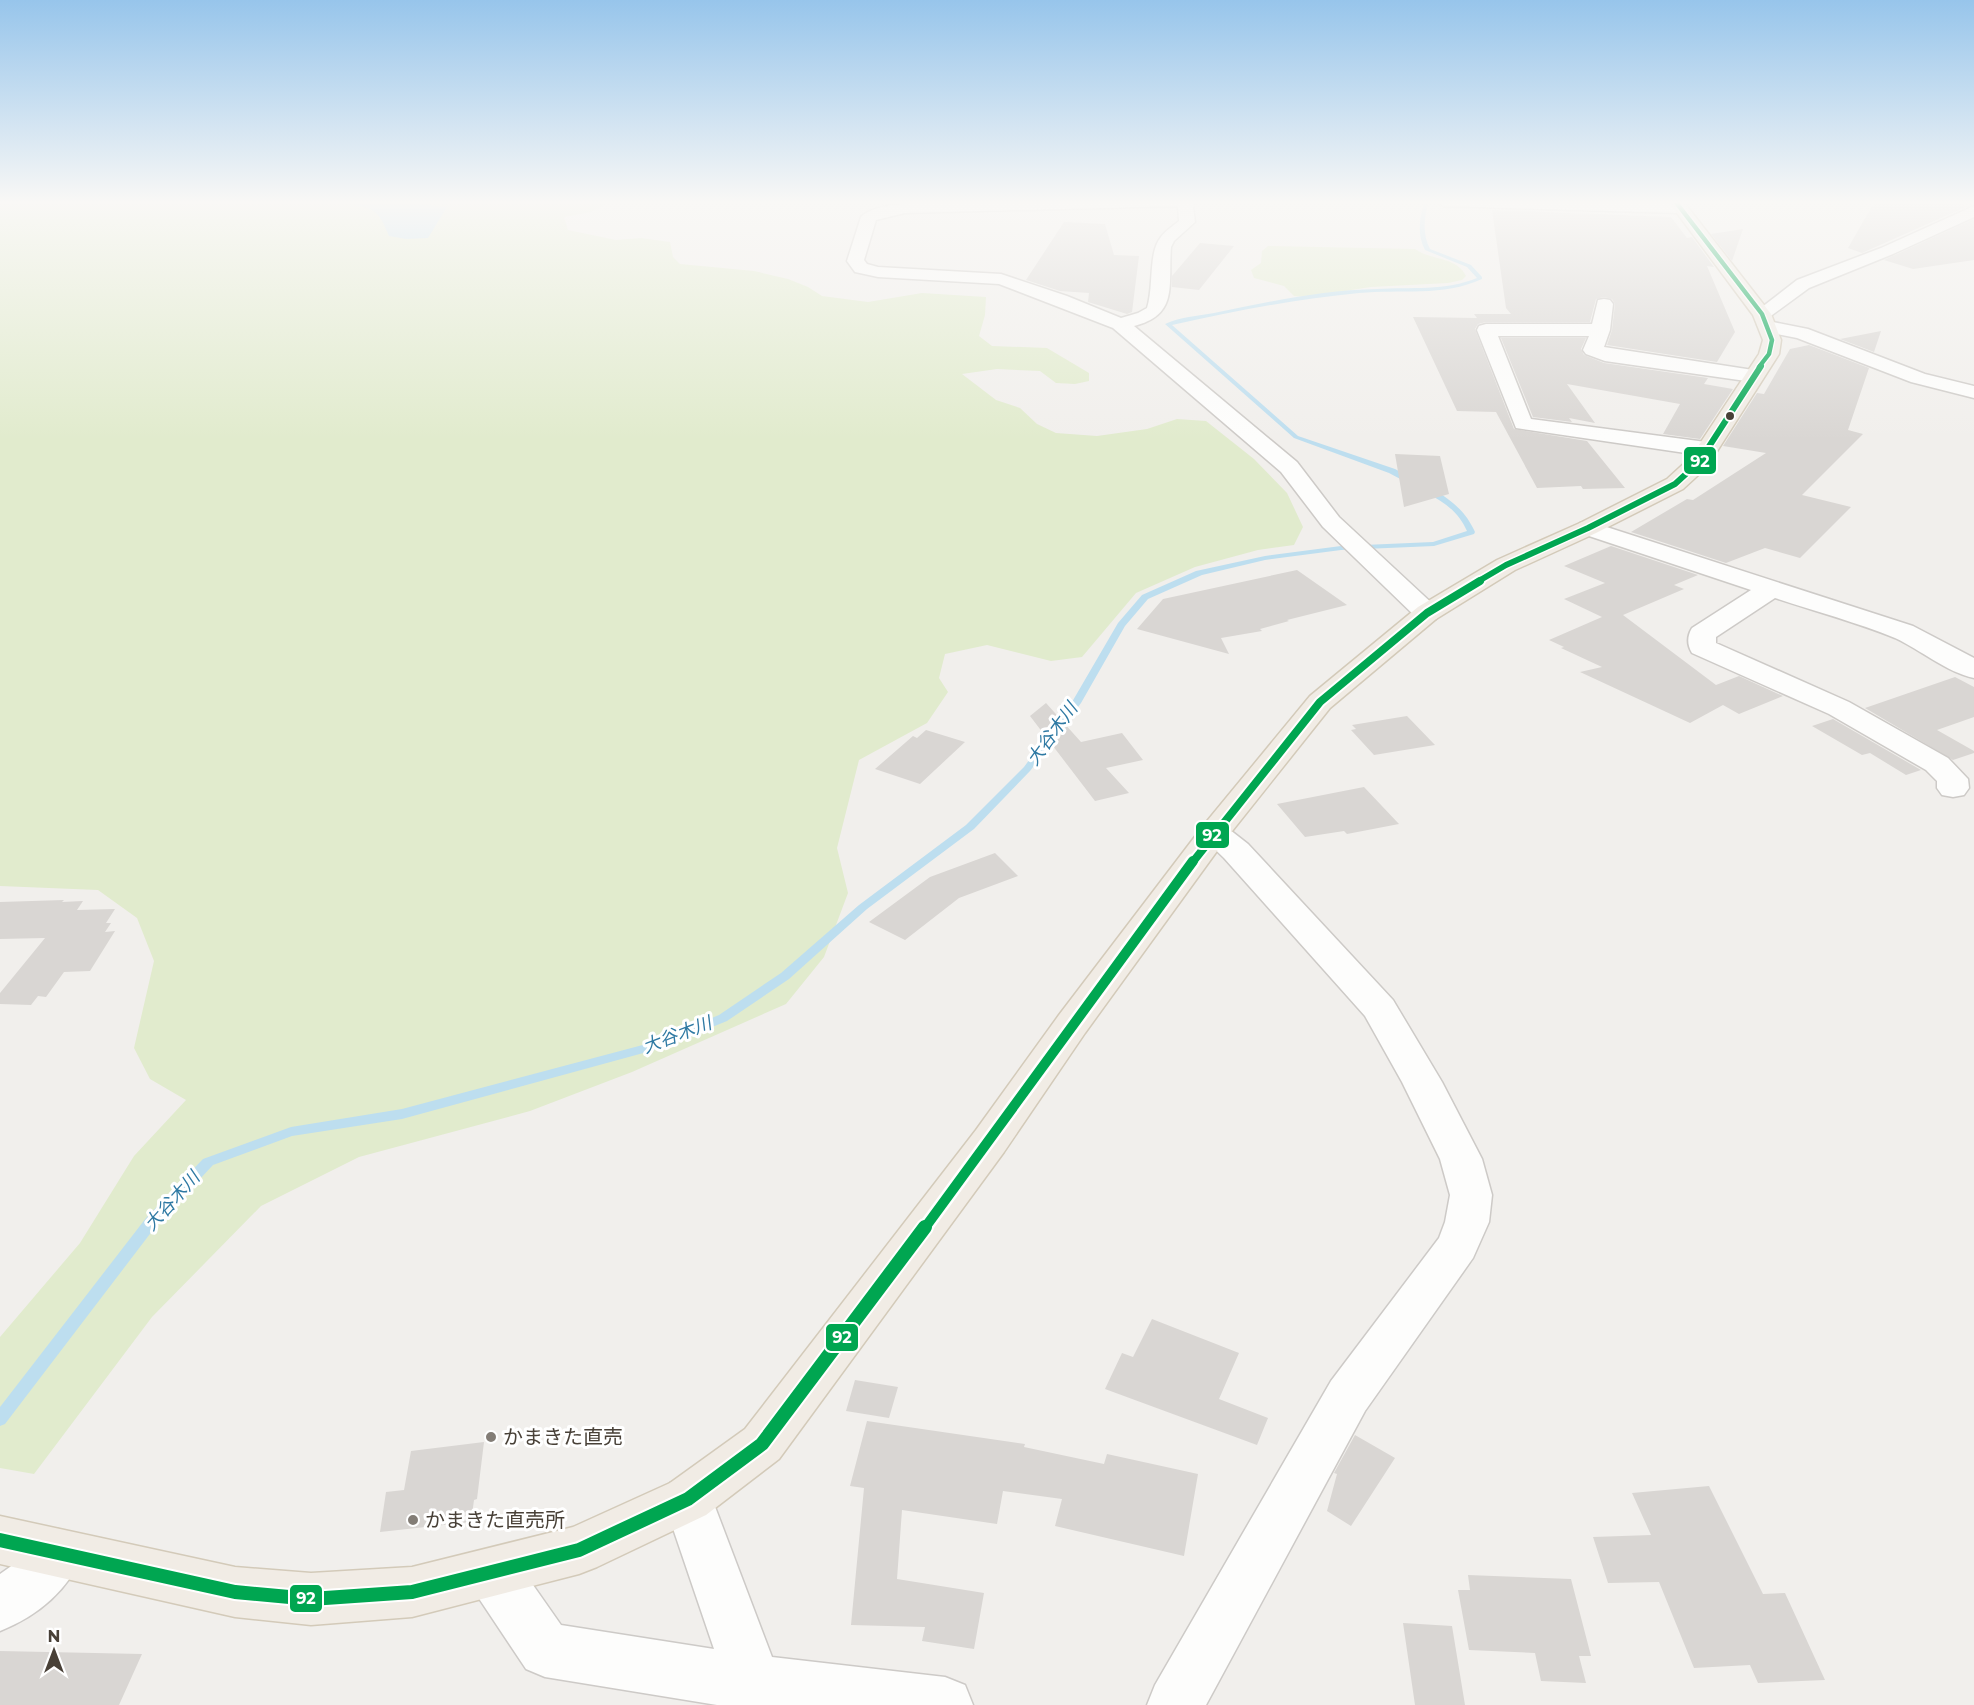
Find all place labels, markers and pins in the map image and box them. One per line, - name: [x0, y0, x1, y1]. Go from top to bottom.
- unlabelled marker: [1724, 410, 1736, 422]
- place label: かまきた直売: [503, 1425, 623, 1449]
- marker: かまきた直売: [484, 1430, 498, 1444]
- place label: かまきた直売所: [425, 1508, 565, 1532]
- marker: かまきた直売所: [406, 1513, 420, 1527]

